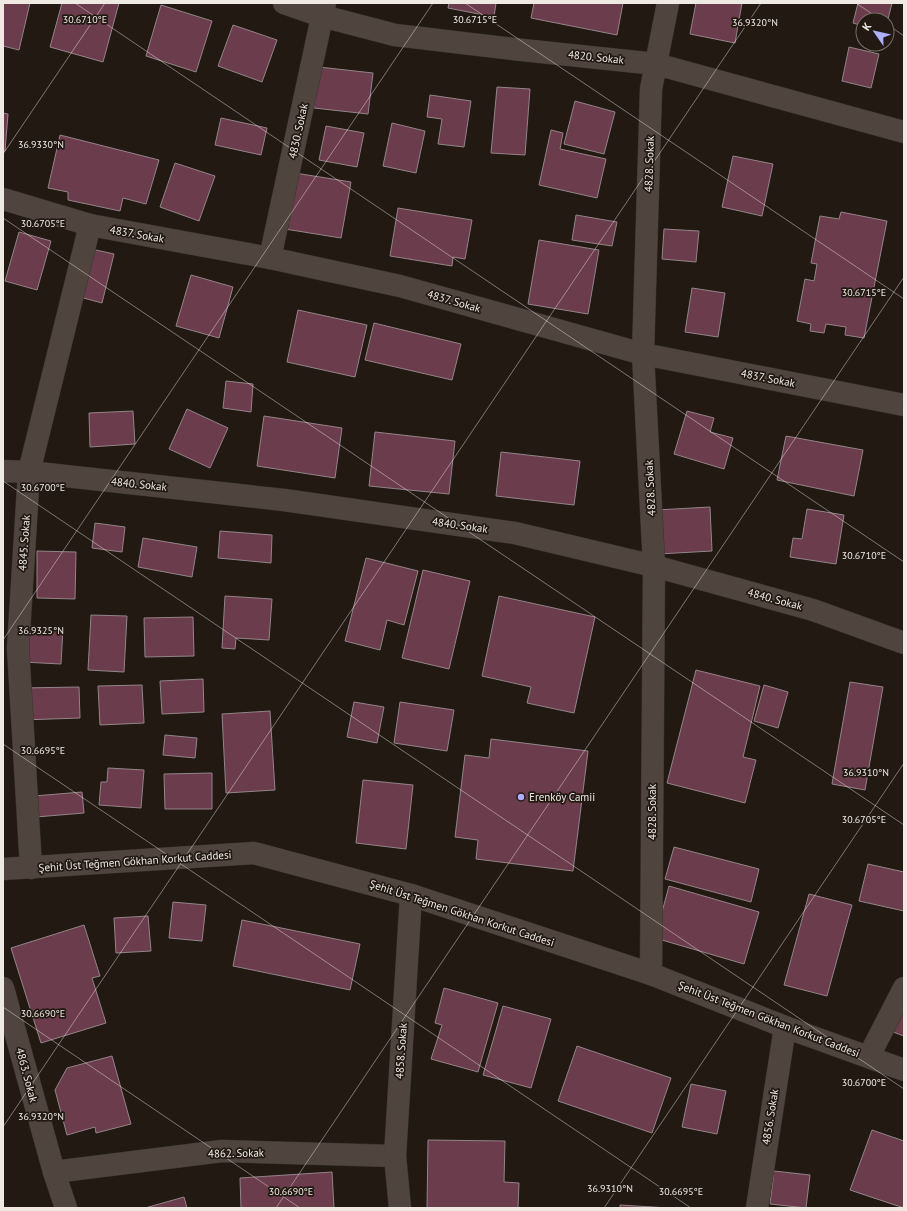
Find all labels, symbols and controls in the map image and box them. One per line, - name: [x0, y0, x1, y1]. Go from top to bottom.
- north arrow: [855, 12, 895, 52]
- text: 30.6710°E: [63, 13, 107, 26]
- text: 30.6715°E: [453, 13, 497, 26]
- text: 36.9320°N: [732, 16, 778, 29]
- text: K: [859, 20, 875, 33]
- street label: 4820. Sokak: [567, 47, 625, 67]
- street label: 4830. Sokak: [285, 101, 311, 160]
- street label: 4828. Sokak: [641, 135, 657, 192]
- text: 36.9330°N: [18, 138, 64, 151]
- text: 30.6705°E: [21, 217, 65, 230]
- street label: 4837. Sokak: [109, 222, 166, 246]
- text: 30.6715°E: [842, 286, 886, 299]
- street label: 4837. Sokak: [426, 287, 483, 316]
- street label: 4837. Sokak: [740, 366, 797, 390]
- street label: 4828. Sokak: [642, 459, 658, 516]
- street label: 4840. Sokak: [110, 474, 168, 494]
- text: 30.6700°E: [21, 481, 65, 494]
- street label: 4845. Sokak: [15, 514, 33, 571]
- street label: 4840. Sokak: [431, 514, 489, 536]
- text: 30.6710°E: [842, 549, 886, 562]
- street label: 4840. Sokak: [746, 585, 805, 613]
- text: 36.9325°N: [18, 624, 64, 637]
- text: 30.6695°E: [21, 744, 65, 757]
- text: 36.9310°N: [843, 766, 889, 779]
- street label: 4828. Sokak: [645, 783, 659, 840]
- place label: Erenköy Camii: [529, 790, 595, 804]
- marker: Erenköy Camii: [516, 792, 526, 802]
- text: 30.6705°E: [842, 813, 886, 826]
- street label: Şehit Üst Teğmen Gökhan Korkut Caddesi: [38, 847, 232, 875]
- street label: Şehit Üst Teğmen Gökhan Korkut Caddesi: [368, 876, 556, 950]
- street label: Şehit Üst Teğmen Gökhan Korkut Caddesi: [676, 978, 862, 1060]
- text: 30.6690°E: [21, 1007, 65, 1020]
- street label: 4858. Sokak: [392, 1022, 410, 1079]
- street label: 4863. Sokak: [13, 1046, 41, 1105]
- text: 30.6700°E: [842, 1076, 886, 1089]
- street label: 4856. Sokak: [759, 1087, 781, 1146]
- text: 36.9320°N: [18, 1110, 64, 1123]
- street label: 4862. Sokak: [208, 1145, 265, 1160]
- text: 36.9310°N: [587, 1182, 633, 1195]
- text: 30.6690°E: [269, 1185, 313, 1198]
- text: 30.6695°E: [659, 1185, 703, 1198]

